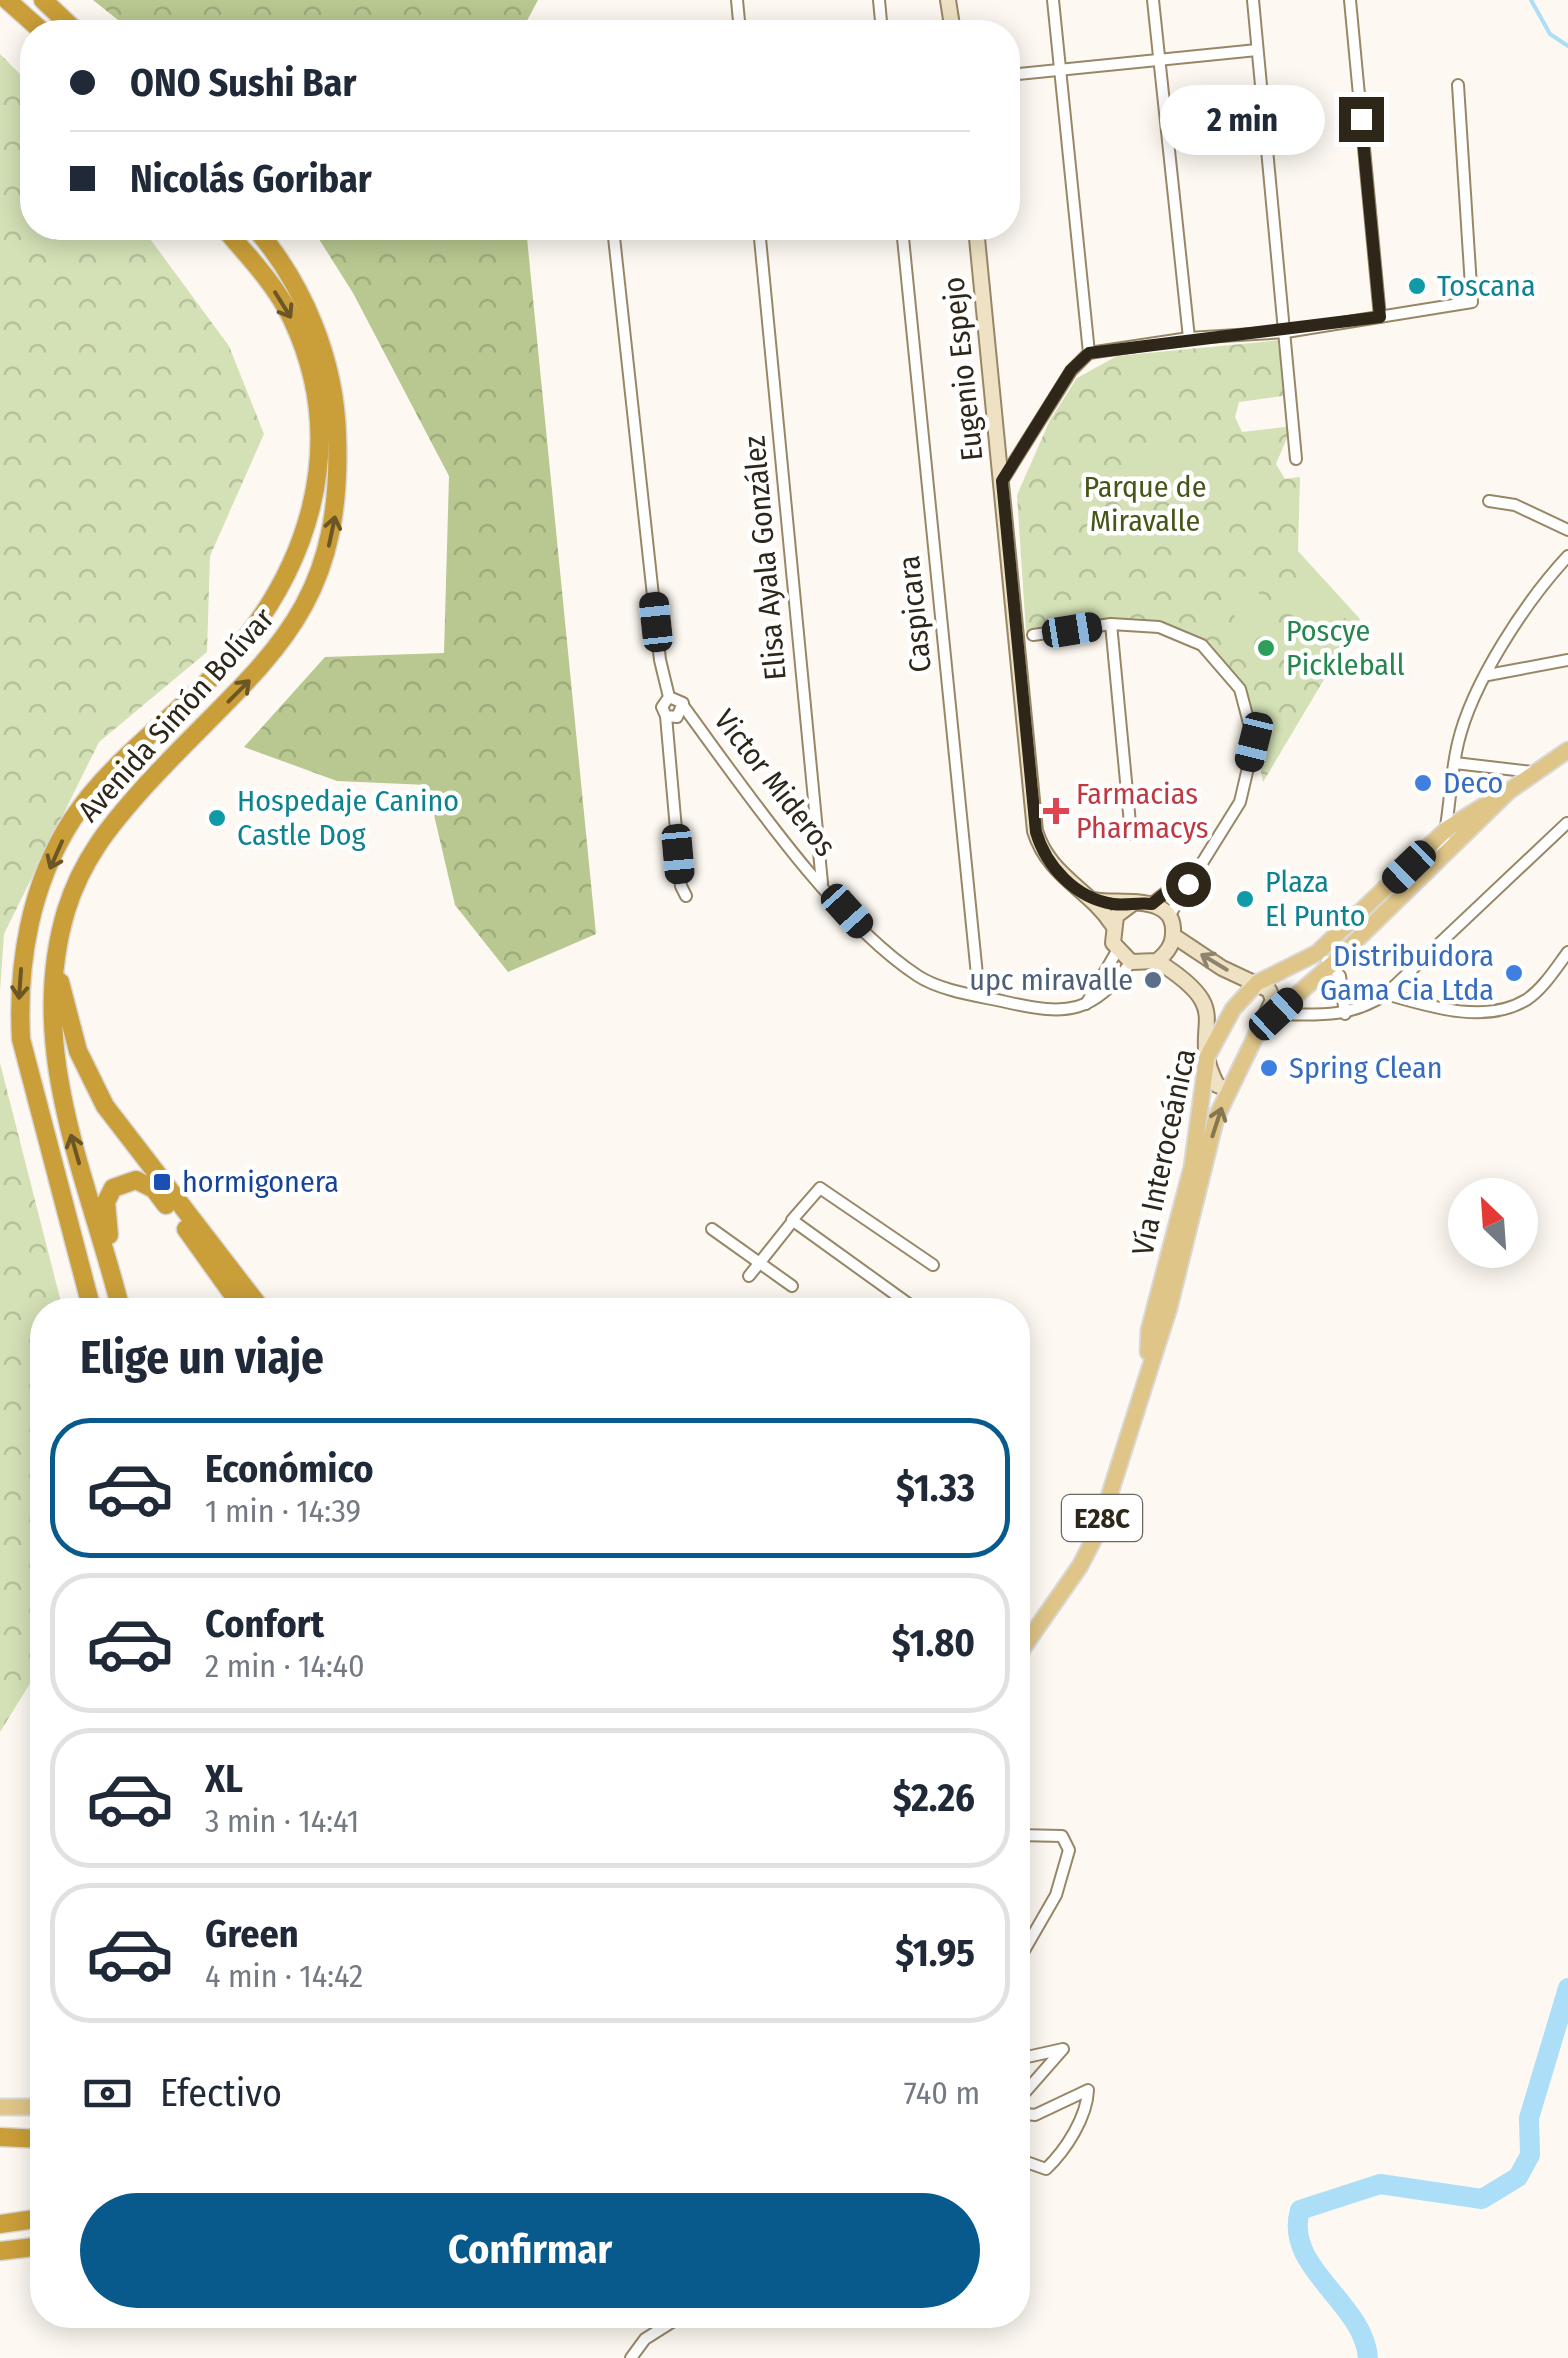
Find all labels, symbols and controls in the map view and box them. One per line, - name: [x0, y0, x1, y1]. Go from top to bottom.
- text: ONO Sushi Bar: [130, 60, 356, 106]
- callout: 2 min: [1161, 84, 1326, 154]
- route end: [1339, 97, 1384, 142]
- text: 2 min: [1207, 101, 1278, 139]
- text: Nicolás Goribar: [130, 156, 372, 202]
- place label: Toscana: [1437, 268, 1536, 304]
- street label: Eugenio Espejo: [935, 275, 991, 463]
- marker: Toscana: [1406, 275, 1428, 297]
- one-way arrow: [273, 290, 293, 319]
- street label: Elisa Ayala González: [736, 434, 794, 682]
- park label: Parque de Miravalle: [1084, 469, 1207, 539]
- one-way arrow: [324, 516, 343, 548]
- street label: Caspicara: [891, 554, 939, 674]
- car: [638, 591, 674, 653]
- street label: Avenida Simón Bolívar: [71, 600, 282, 829]
- car: [1040, 610, 1104, 650]
- place label: Poscye Pickleball: [1286, 613, 1405, 683]
- marker: Poscye Pickleball: [1255, 637, 1277, 659]
- one-way arrow: [227, 679, 251, 703]
- street label: Victor Mideros: [707, 702, 843, 864]
- car: [1232, 709, 1276, 775]
- place label: Deco: [1443, 765, 1503, 801]
- marker: Deco: [1412, 772, 1434, 794]
- place label: Farmacias Pharmacys: [1076, 776, 1209, 846]
- place label: Hospedaje Canino Castle Dog: [237, 783, 459, 853]
- marker: Farmacias Pharmacys: [1045, 800, 1067, 822]
- marker: Hospedaje Canino Castle Dog: [206, 807, 228, 829]
- car: [660, 823, 696, 885]
- car: [1377, 835, 1441, 899]
- one-way arrow: [46, 839, 64, 870]
- route start: [1166, 862, 1211, 907]
- place label: Plaza El Punto: [1265, 864, 1365, 934]
- car: [816, 879, 878, 943]
- marker: Plaza El Punto: [1234, 888, 1256, 910]
- place label: Distribuidora Gama Cia Ltda: [1320, 938, 1494, 1008]
- one-way arrow: [1200, 952, 1229, 972]
- place label: upc miravalle: [969, 962, 1133, 998]
- marker: Distribuidora Gama Cia Ltda: [1503, 962, 1525, 984]
- one-way arrow: [10, 967, 29, 999]
- marker: upc miravalle: [1142, 969, 1164, 991]
- car: [1244, 983, 1308, 1045]
- street label: Vía Interoceánica: [1125, 1045, 1203, 1259]
- place label: Spring Clean: [1289, 1050, 1443, 1086]
- marker: Spring Clean: [1258, 1057, 1280, 1079]
- one-way arrow: [1209, 1106, 1227, 1138]
- one-way arrow: [65, 1134, 83, 1165]
- place label: hormigonera: [182, 1164, 339, 1200]
- marker: hormigonera: [151, 1171, 173, 1193]
- north arrow: [1448, 1178, 1538, 1268]
- map controls: [1448, 1178, 1538, 1268]
- text: Elige un viaje: [80, 1331, 324, 1385]
- icon: car: [85, 1443, 175, 1533]
- text: Económico: [205, 1446, 374, 1492]
- text: $1.33: [896, 1465, 975, 1511]
- text: 1 min · 14:39: [205, 1492, 361, 1530]
- road number: E28C: [1062, 1495, 1142, 1541]
- icon: car: [85, 1598, 175, 1688]
- text: Confort: [205, 1601, 324, 1647]
- text: $1.80: [892, 1620, 975, 1666]
- text: 2 min · 14:40: [205, 1647, 365, 1685]
- icon: car: [85, 1753, 175, 1843]
- text: XL: [205, 1756, 243, 1802]
- text: $2.26: [893, 1775, 975, 1821]
- text: 3 min · 14:41: [205, 1802, 359, 1840]
- icon: car: [85, 1908, 175, 1998]
- text: Green: [205, 1911, 299, 1957]
- text: $1.95: [895, 1930, 975, 1976]
- text: 4 min · 14:42: [205, 1957, 363, 1995]
- icon: cash: [80, 2066, 135, 2121]
- text: Efectivo: [160, 2070, 282, 2116]
- text: 740 m: [904, 2074, 980, 2112]
- button: Confirmar: [80, 2193, 980, 2308]

